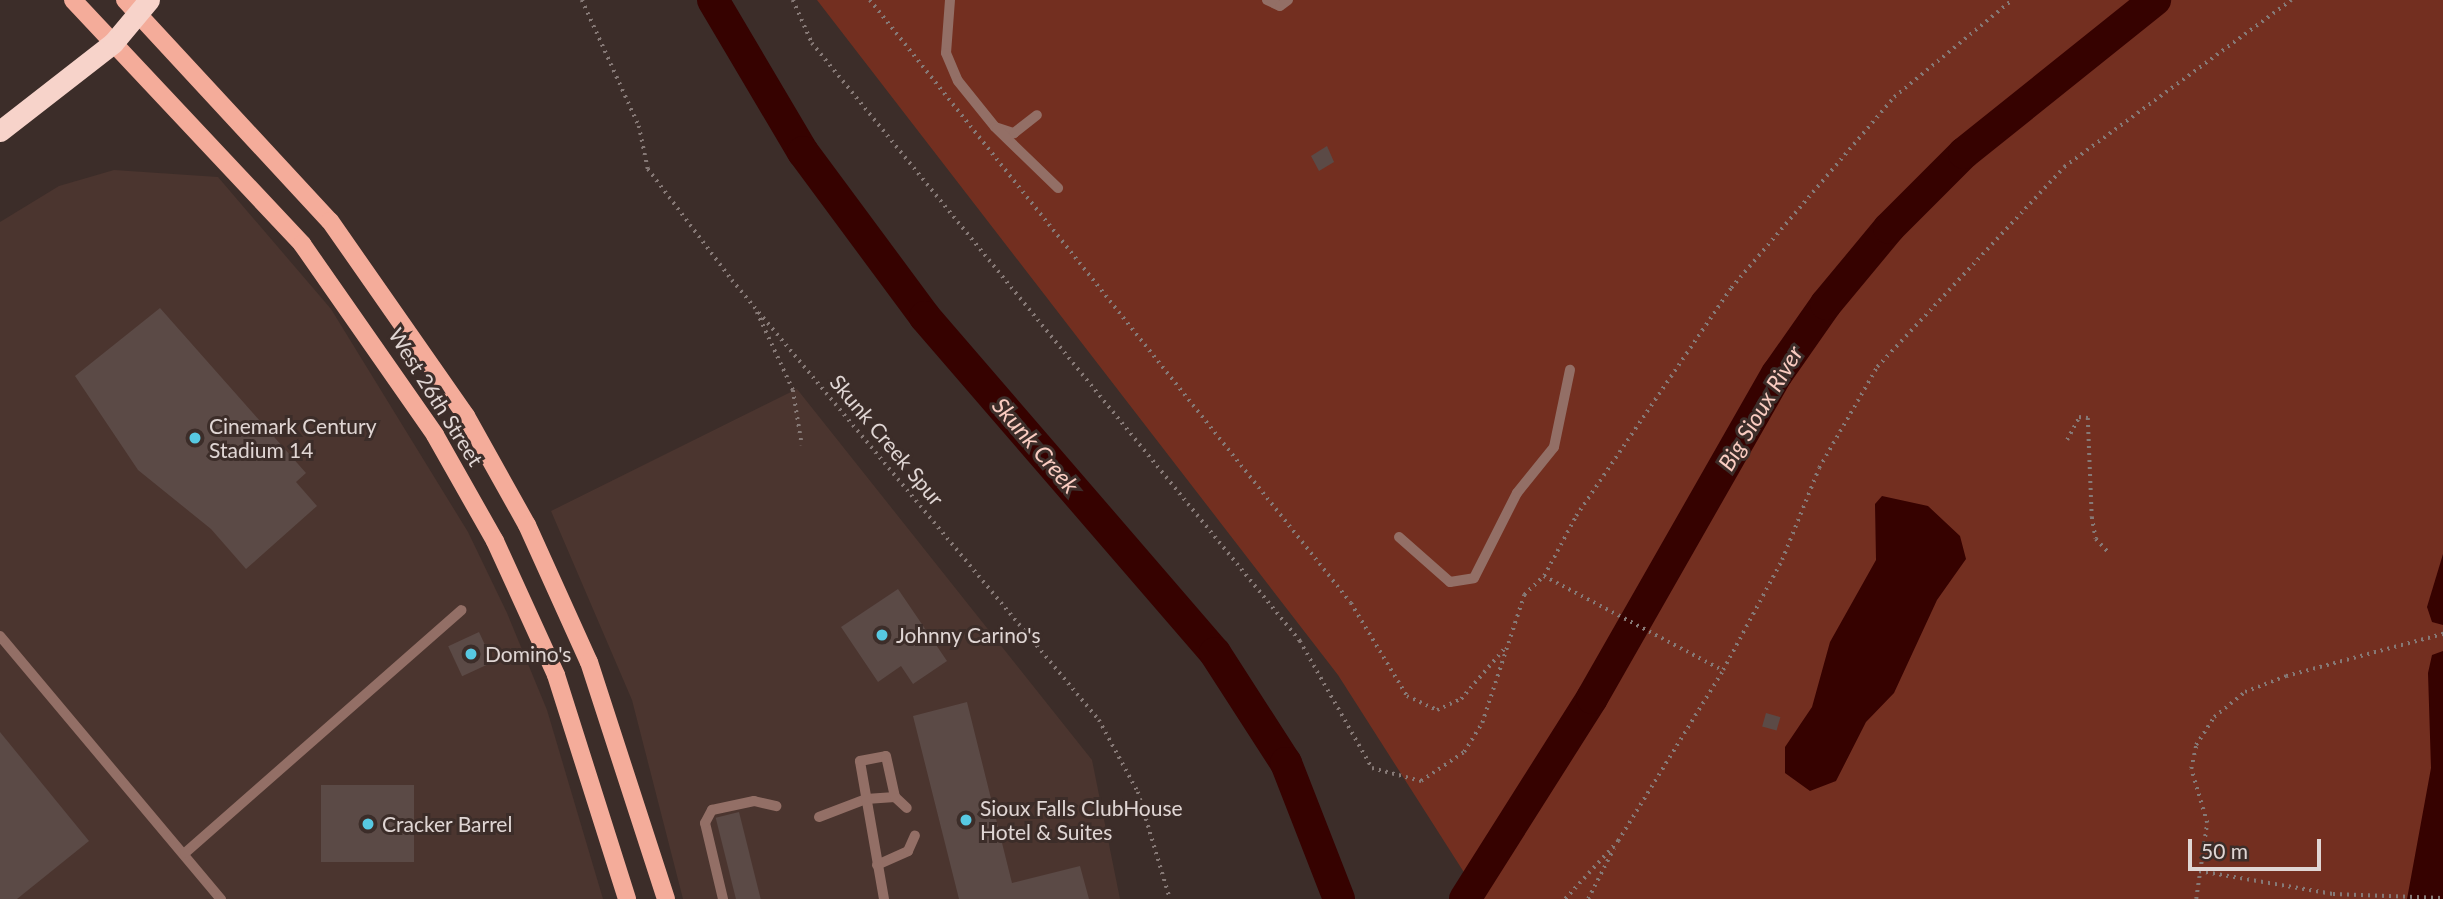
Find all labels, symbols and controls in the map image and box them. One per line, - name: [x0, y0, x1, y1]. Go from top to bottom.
- street label: West 26th Street: [383, 323, 489, 471]
- water label: Big Sioux River: [1712, 341, 1808, 475]
- street label: Skunk Creek Spur: [825, 369, 949, 511]
- water label: Skunk Creek: [987, 392, 1085, 498]
- place label: Cinemark Century Stadium 14: [209, 413, 376, 463]
- marker: Cinemark Century Stadium 14: [187, 430, 203, 446]
- place label: Johnny Carino's: [896, 622, 1041, 648]
- marker: Johnny Carino's: [874, 627, 890, 643]
- place label: Domino's: [485, 641, 571, 667]
- marker: Domino's: [463, 646, 479, 662]
- place label: Sioux Falls ClubHouse Hotel & Suites: [980, 795, 1183, 845]
- place label: Cracker Barrel: [382, 811, 513, 837]
- marker: Sioux Falls ClubHouse Hotel & Suites: [958, 812, 974, 828]
- marker: Cracker Barrel: [360, 816, 376, 832]
- scale bar: [2191, 825, 2324, 869]
- text: 50 m: [2201, 838, 2248, 863]

